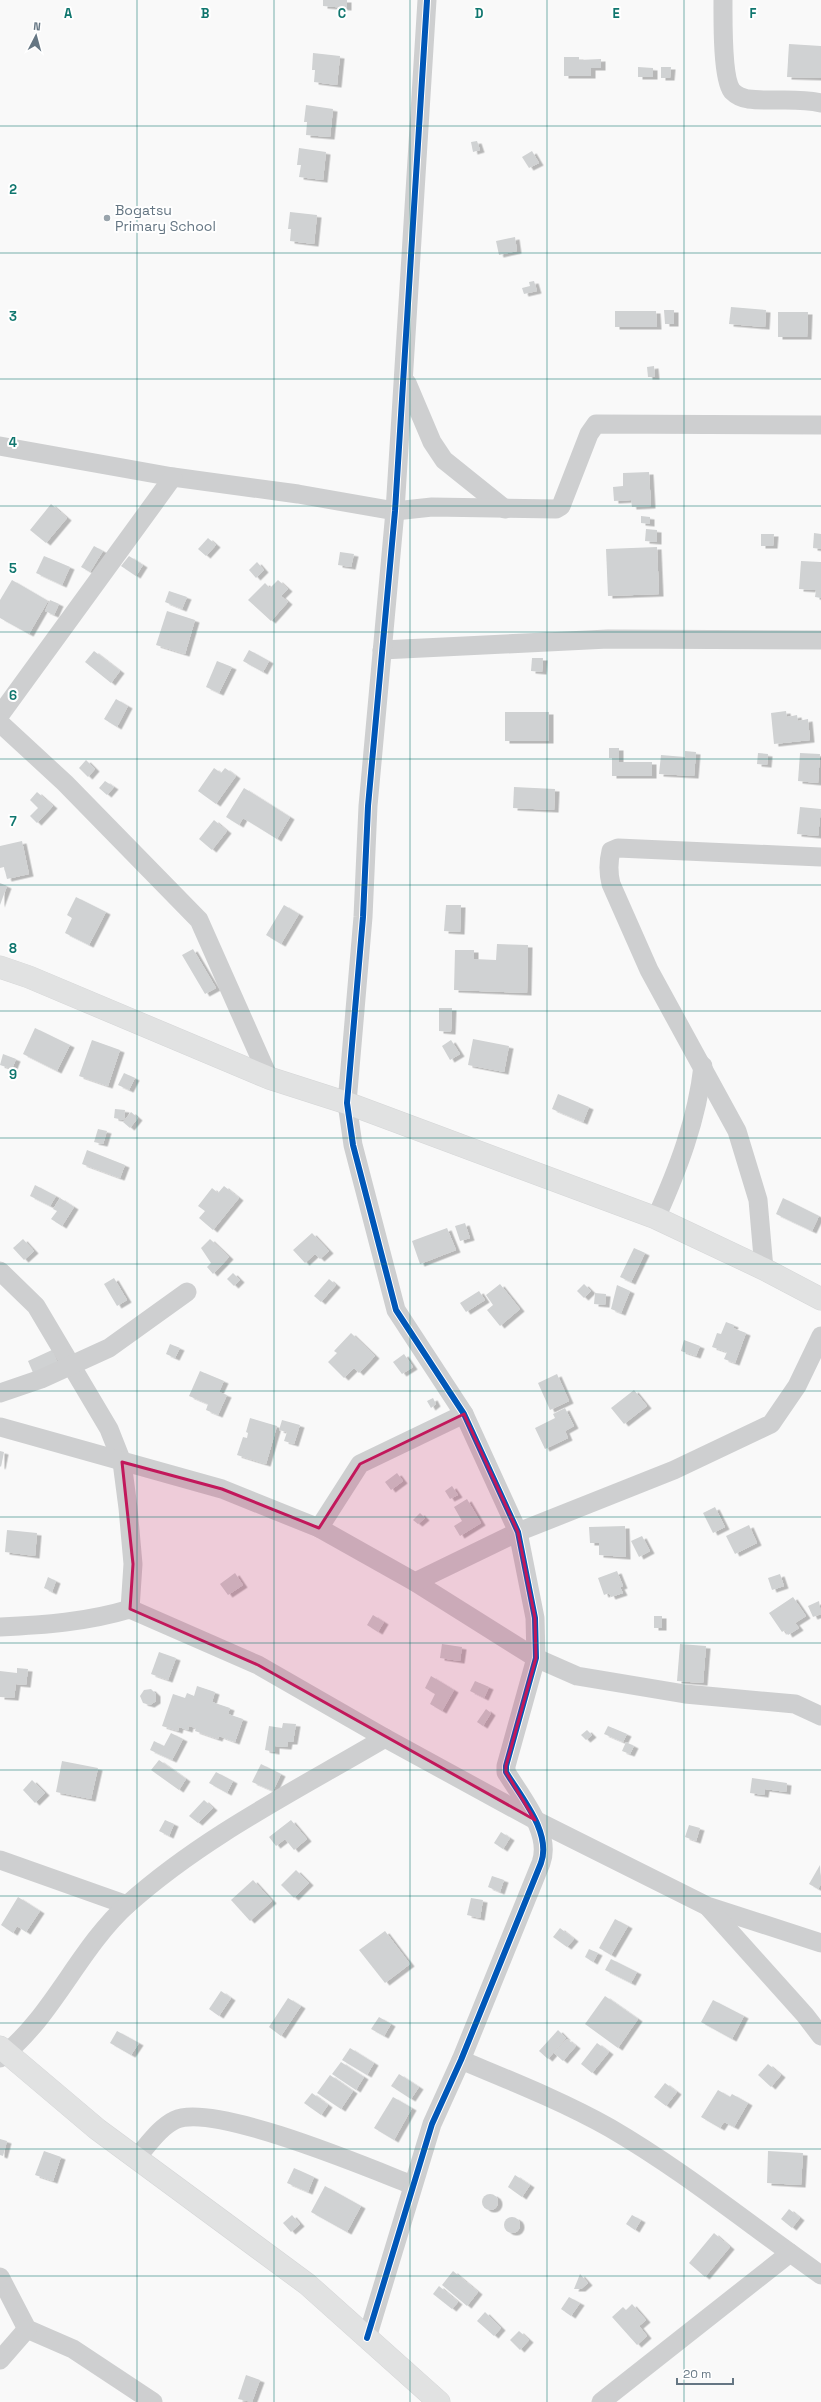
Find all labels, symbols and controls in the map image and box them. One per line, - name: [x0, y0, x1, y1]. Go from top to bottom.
- text: A: [64, 5, 73, 22]
- text: B: [201, 5, 210, 22]
- text: C: [338, 5, 346, 22]
- text: D: [475, 5, 484, 22]
- text: E: [612, 5, 620, 22]
- text: F: [750, 5, 757, 22]
- north arrow: [16, 16, 56, 56]
- text: N: [33, 19, 41, 33]
- text: 2: [9, 181, 17, 198]
- place label: Bogatsu Primary School: [115, 201, 216, 235]
- marker: Bogatsu Primary School: [102, 213, 112, 223]
- text: 3: [9, 308, 17, 325]
- text: 4: [9, 434, 17, 451]
- text: 5: [9, 560, 17, 577]
- text: 6: [9, 687, 17, 704]
- text: 7: [9, 813, 17, 830]
- text: 8: [9, 940, 17, 957]
- text: 9: [9, 1066, 17, 1083]
- scale bar: [677, 2360, 733, 2386]
- text: 20 m: [683, 2366, 711, 2382]

